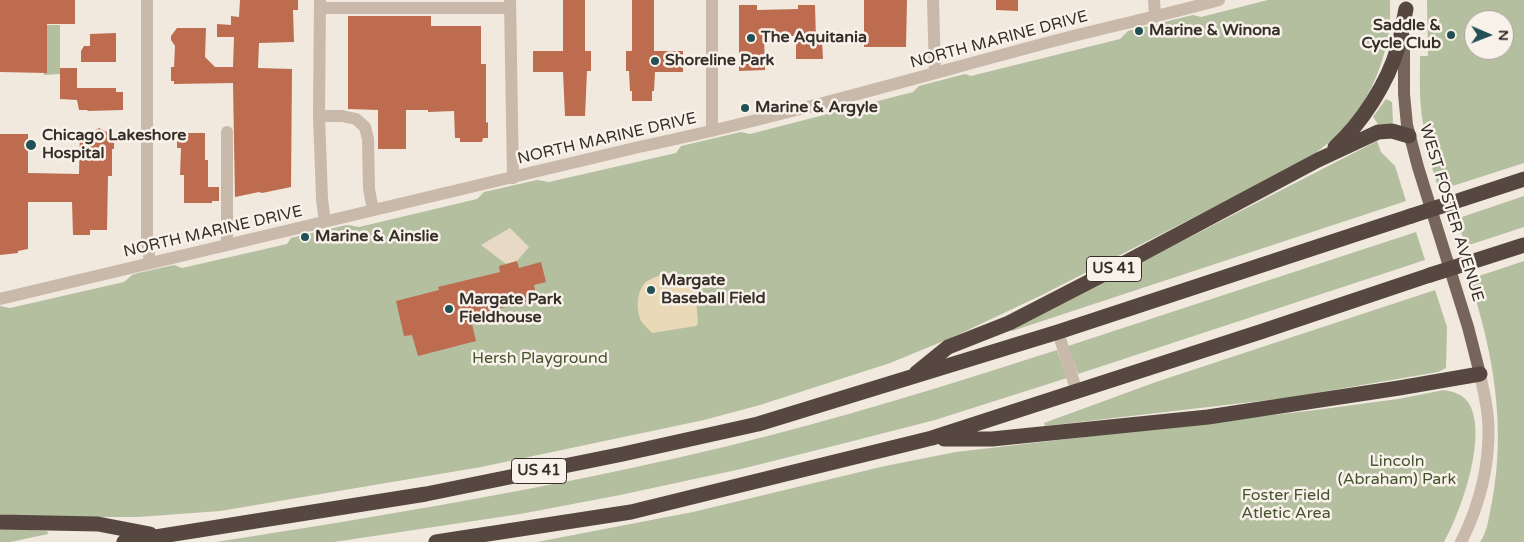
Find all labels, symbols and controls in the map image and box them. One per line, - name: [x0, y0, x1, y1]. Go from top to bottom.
- street label: NORTH MARINE DRIVE: [908, 7, 1090, 73]
- north arrow: [1464, 10, 1514, 60]
- place label: Saddle & Cycle Club: [1362, 16, 1441, 54]
- place label: Marine & Winona: [1149, 21, 1281, 41]
- marker: Marine & Winona: [1133, 25, 1145, 37]
- place label: The Aquitania: [761, 28, 867, 48]
- marker: Saddle & Cycle Club: [1445, 29, 1457, 41]
- text: N: [1495, 29, 1512, 41]
- marker: The Aquitania: [745, 32, 757, 44]
- place label: Shoreline Park: [665, 51, 774, 71]
- marker: Shoreline Park: [649, 55, 661, 67]
- place label: Marine & Argyle: [755, 98, 878, 118]
- marker: Marine & Argyle: [739, 102, 751, 114]
- street label: NORTH MARINE DRIVE: [516, 109, 698, 169]
- street label: WEST FOSTER AVENUE: [1415, 122, 1487, 304]
- place label: Chicago Lakeshore Hospital: [42, 126, 186, 164]
- marker: Chicago Lakeshore Hospital: [24, 138, 38, 152]
- street label: NORTH MARINE DRIVE: [122, 202, 304, 262]
- place label: Marine & Ainslie: [315, 227, 439, 247]
- marker: Marine & Ainslie: [299, 231, 311, 243]
- road number: US 41: [1086, 256, 1142, 282]
- place label: Margate Baseball Field: [661, 271, 766, 309]
- marker: Margate Baseball Field: [645, 284, 657, 296]
- place label: Margate Park Fieldhouse: [459, 290, 562, 328]
- marker: Margate Park Fieldhouse: [443, 303, 455, 315]
- park label: Hersh Playground: [472, 349, 608, 369]
- park label: Lincoln (Abraham) Park: [1338, 452, 1456, 490]
- road number: US 41: [512, 458, 566, 484]
- park label: Foster Field Atletic Area: [1241, 486, 1331, 524]

